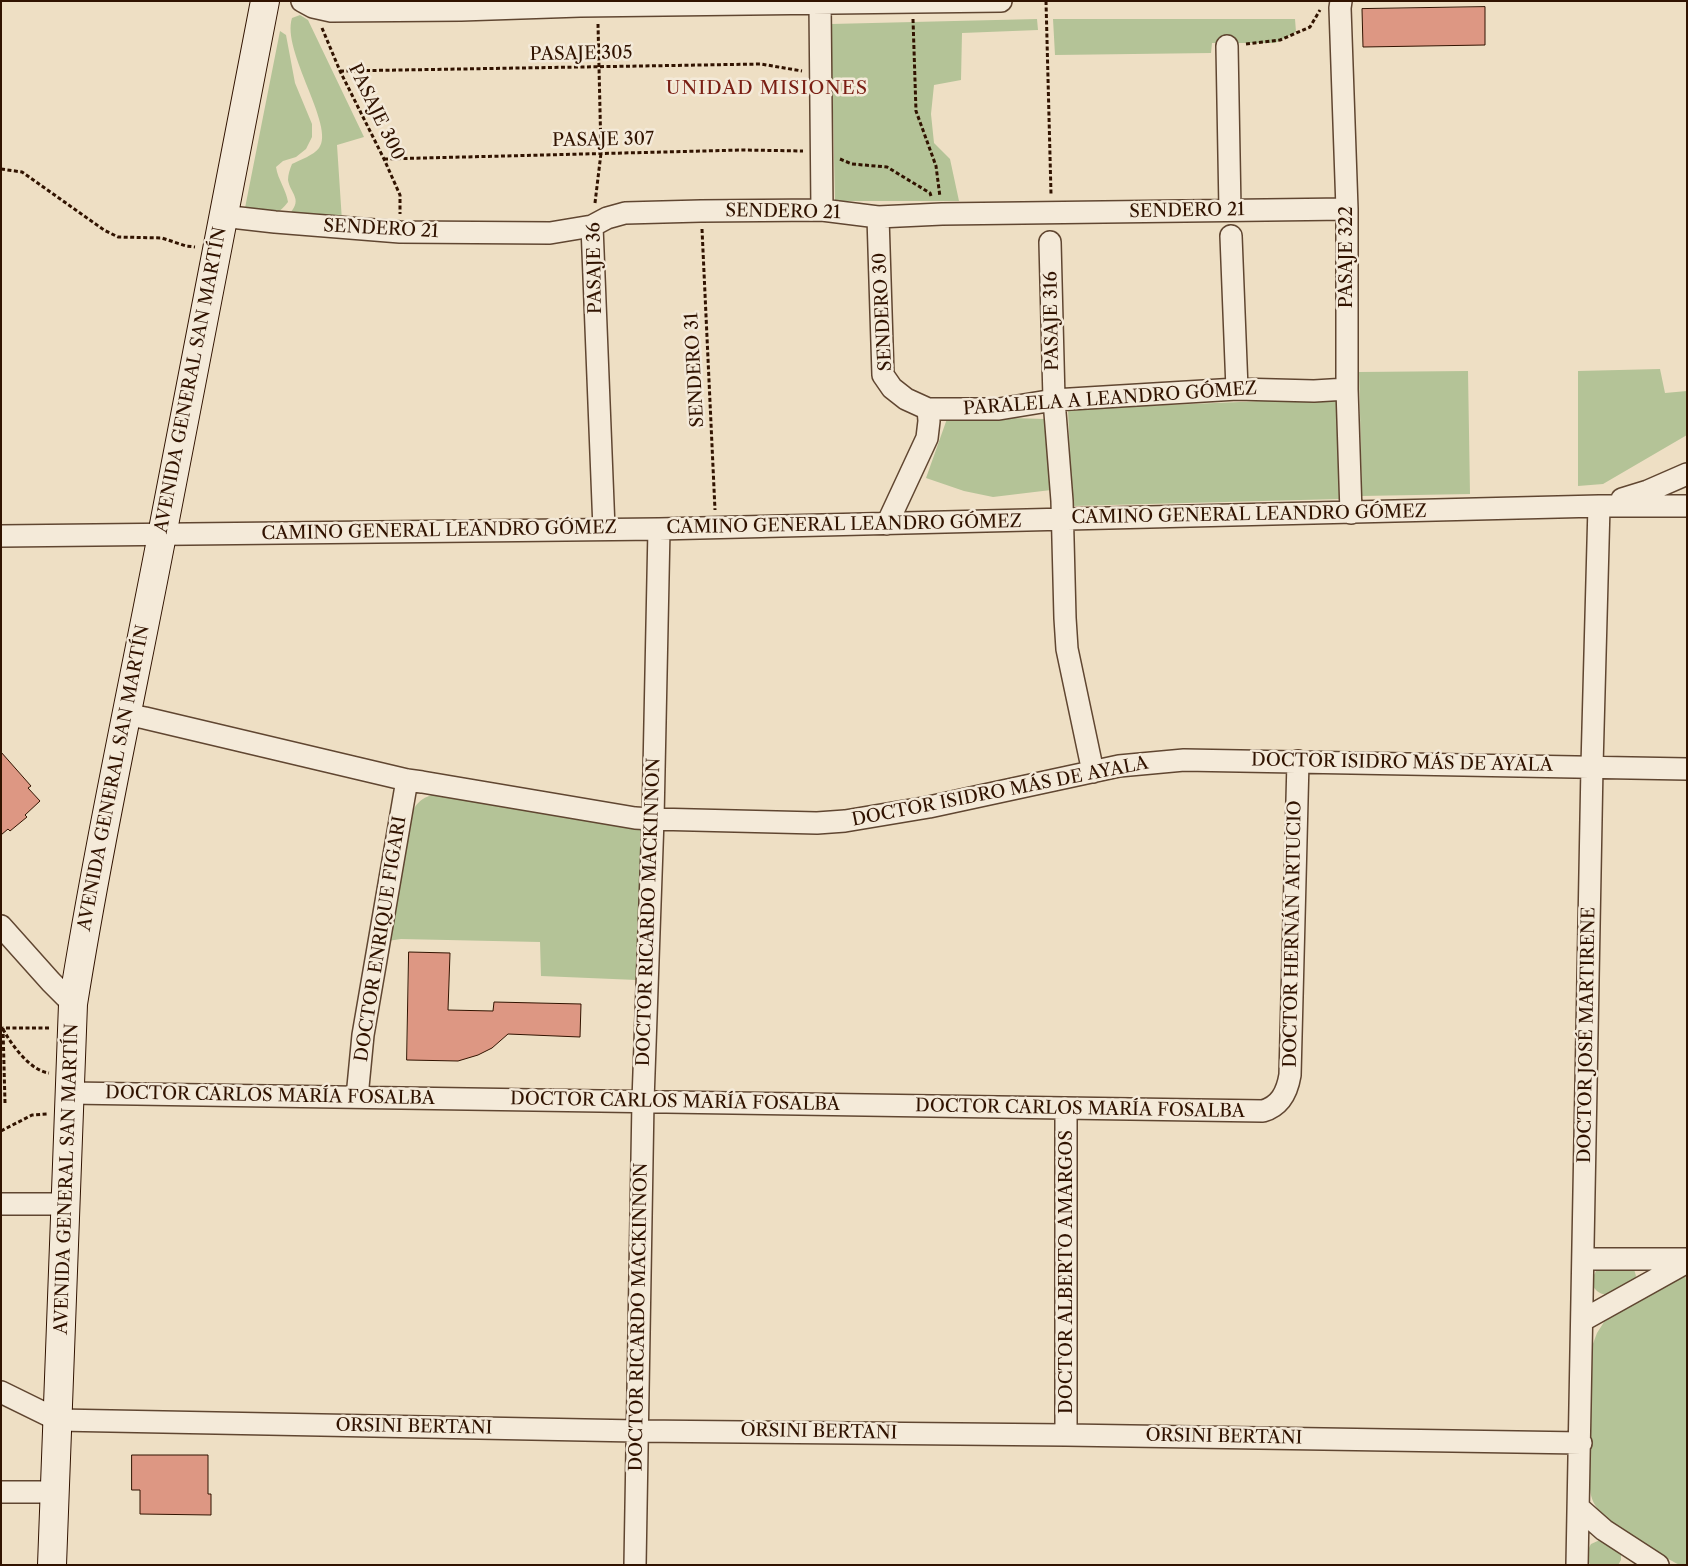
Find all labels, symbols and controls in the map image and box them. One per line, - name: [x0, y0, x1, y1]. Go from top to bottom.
- street label: PASAJE 305: [529, 42, 633, 66]
- street label: PASAJE 300: [343, 60, 409, 164]
- district label: UNIDAD MISIONES: [664, 78, 870, 100]
- street label: PASAJE 307: [552, 128, 654, 152]
- street label: SENDERO 21: [1129, 199, 1245, 223]
- street label: SENDERO 21: [725, 200, 841, 224]
- street label: PASAJE 322: [1336, 206, 1358, 308]
- street label: SENDERO 21: [323, 215, 439, 243]
- street label: PASAJE 36: [583, 222, 607, 314]
- street label: AVENIDA GENERAL SAN MARTÍN: [151, 225, 231, 535]
- street label: SENDERO 30: [869, 252, 897, 372]
- street label: PASAJE 316: [1040, 271, 1064, 371]
- street label: SENDERO 31: [681, 312, 709, 428]
- street label: PARALELA A LEANDRO GÓMEZ: [962, 378, 1258, 420]
- street label: CAMINO GENERAL LEANDRO GÓMEZ: [1071, 501, 1427, 529]
- street label: CAMINO GENERAL LEANDRO GÓMEZ: [666, 511, 1022, 539]
- street label: CAMINO GENERAL LEANDRO GÓMEZ: [261, 517, 617, 545]
- street label: AVENIDA GENERAL SAN MARTÍN: [74, 623, 154, 933]
- street label: DOCTOR ISIDRO MÁS DE AYALA: [1251, 750, 1553, 776]
- street label: DOCTOR ISIDRO MÁS DE AYALA: [850, 753, 1150, 831]
- street label: DOCTOR RICARDO MACKINNON: [633, 757, 665, 1067]
- street label: DOCTOR HERNÁN ARTUCIO: [1280, 800, 1306, 1068]
- street label: DOCTOR ENRIQUE FIGARI: [351, 815, 411, 1063]
- street label: DOCTOR JOSÉ MARTIRENE: [1574, 907, 1600, 1163]
- street label: AVENIDA GENERAL SAN MARTÍN: [51, 1023, 83, 1335]
- street label: DOCTOR CARLOS MARÍA FOSALBA: [105, 1082, 435, 1110]
- street label: DOCTOR CARLOS MARÍA FOSALBA: [510, 1088, 840, 1116]
- street label: DOCTOR CARLOS MARÍA FOSALBA: [915, 1095, 1245, 1123]
- street label: DOCTOR ALBERTO AMARGOS: [1056, 1130, 1078, 1414]
- street label: DOCTOR RICARDO MACKINNON: [626, 1162, 652, 1472]
- street label: ORSINI BERTANI: [335, 1415, 493, 1439]
- street label: ORSINI BERTANI: [740, 1420, 898, 1444]
- street label: ORSINI BERTANI: [1145, 1425, 1303, 1449]

